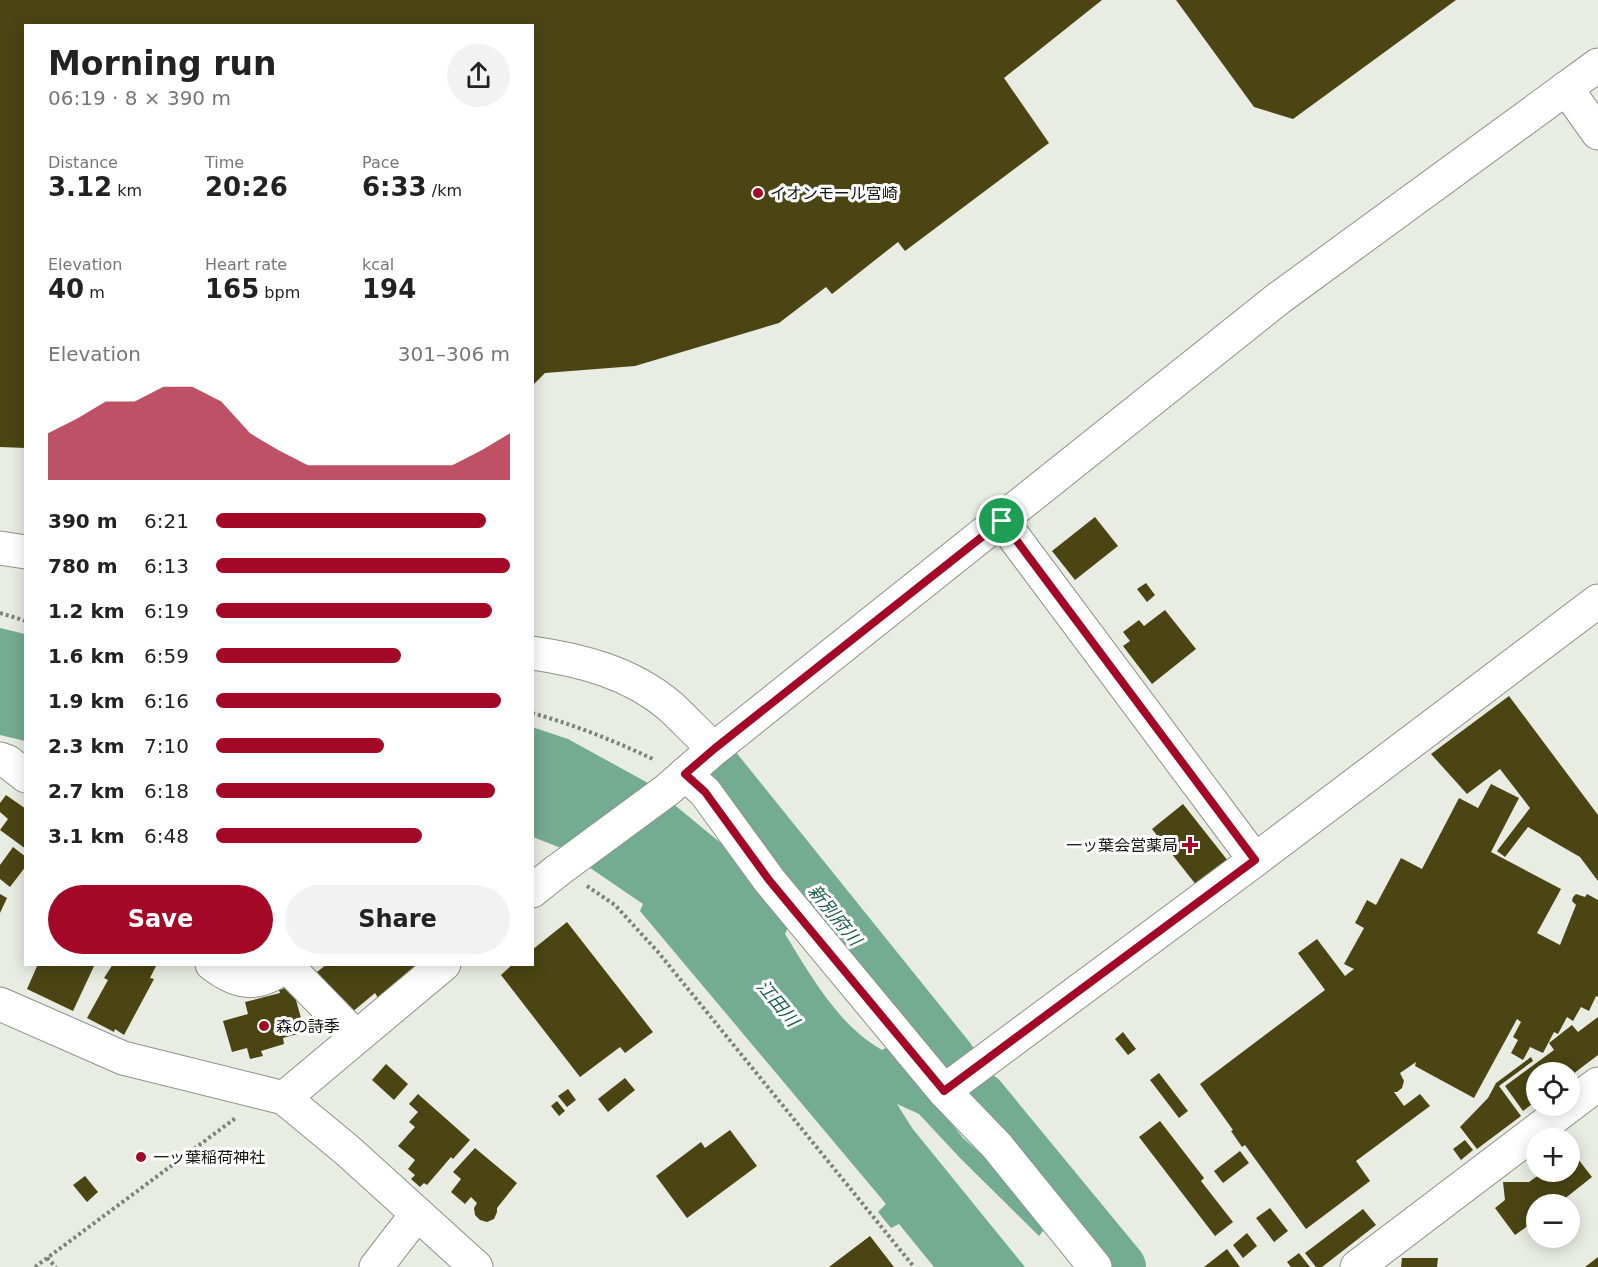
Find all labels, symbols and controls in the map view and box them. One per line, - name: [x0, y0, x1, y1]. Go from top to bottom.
- text: Morning run: [48, 44, 276, 83]
- button: share: [447, 44, 510, 107]
- text: 06:19 · 8 × 390 m: [48, 86, 231, 110]
- text: Distance: [48, 153, 118, 172]
- text: Time: [205, 153, 244, 172]
- text: Pace: [362, 153, 399, 172]
- text: 3.12: [48, 172, 112, 202]
- text: 20:26: [205, 172, 288, 202]
- text: 6:33: [362, 172, 427, 202]
- text: km: [112, 181, 142, 200]
- text: /km: [427, 181, 462, 200]
- place label: イオンモール宮崎: [770, 184, 898, 203]
- marker: イオンモール宮崎: [751, 186, 765, 200]
- text: Elevation: [48, 255, 122, 274]
- text: Heart rate: [205, 255, 287, 274]
- text: kcal: [362, 255, 394, 274]
- text: 40: [48, 274, 84, 304]
- text: 165: [205, 274, 259, 304]
- text: 194: [362, 274, 416, 304]
- text: m: [84, 283, 105, 302]
- text: bpm: [259, 283, 300, 302]
- text: Elevation: [48, 342, 141, 366]
- text: 301–306 m: [398, 342, 510, 366]
- pin: [976, 495, 1027, 546]
- icon: arrive: [985, 504, 1018, 537]
- text: 390 m: [48, 509, 118, 533]
- text: 6:21: [144, 509, 189, 533]
- text: 780 m: [48, 554, 118, 578]
- text: 6:13: [144, 554, 189, 578]
- text: 1.2 km: [48, 599, 125, 623]
- text: 6:19: [144, 599, 189, 623]
- text: 1.6 km: [48, 644, 125, 668]
- text: 6:59: [144, 644, 189, 668]
- text: 1.9 km: [48, 689, 125, 713]
- text: 6:16: [144, 689, 189, 713]
- text: 2.3 km: [48, 734, 125, 758]
- text: 7:10: [144, 734, 189, 758]
- text: 2.7 km: [48, 779, 125, 803]
- text: 6:18: [144, 779, 189, 803]
- text: 3.1 km: [48, 824, 125, 848]
- text: 6:48: [144, 824, 189, 848]
- place label: 一ッ葉会営薬局: [1066, 836, 1178, 855]
- marker: 一ッ葉会営薬局: [1183, 838, 1197, 852]
- water label: 新別府川: [804, 880, 867, 951]
- button: Save: [48, 885, 273, 954]
- button: Share: [285, 885, 510, 954]
- water label: 江田川: [753, 976, 805, 1032]
- place label: 森の詩季: [276, 1017, 340, 1036]
- marker: 森の詩季: [257, 1019, 271, 1033]
- map controls: [1526, 1062, 1580, 1248]
- button: locate: [1526, 1062, 1580, 1116]
- button: +: [1526, 1128, 1580, 1182]
- place label: 一ッ葉稲荷神社: [153, 1148, 265, 1167]
- marker: 一ッ葉稲荷神社: [134, 1150, 148, 1164]
- button: −: [1526, 1194, 1580, 1248]

